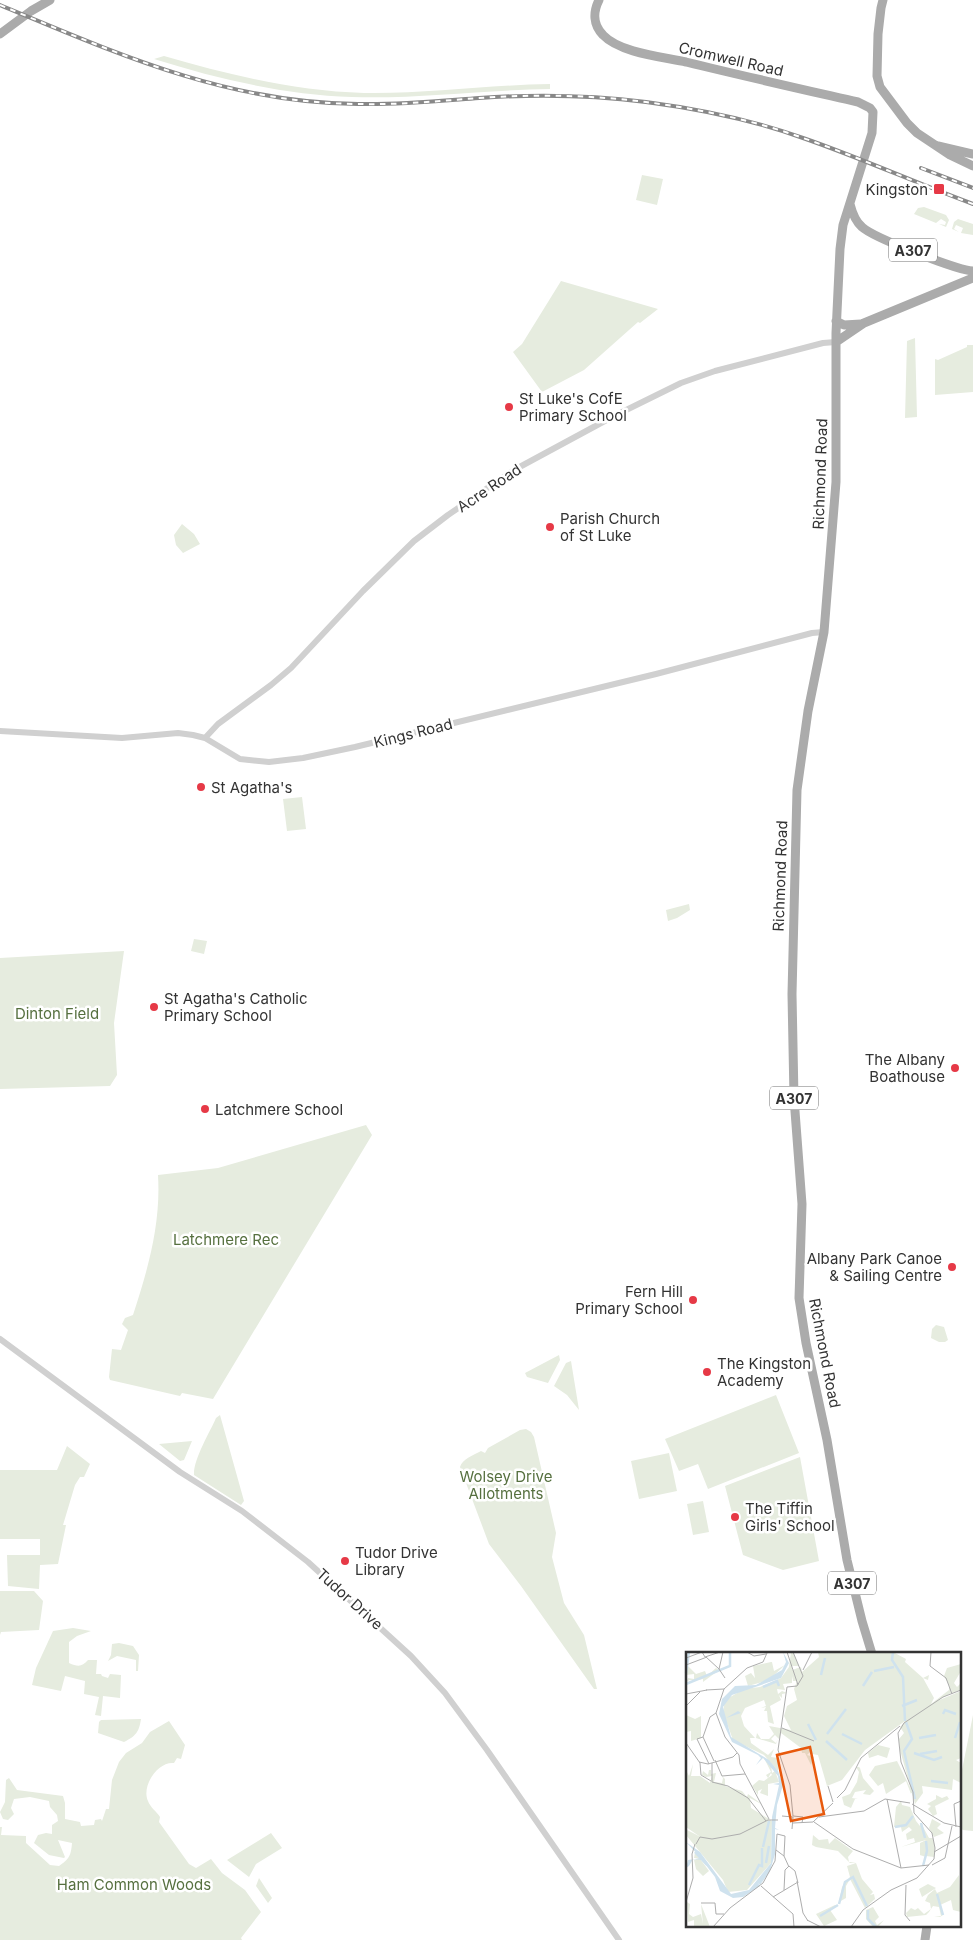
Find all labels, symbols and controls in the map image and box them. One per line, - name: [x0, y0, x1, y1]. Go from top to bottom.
- street label: Cromwell Road: [677, 38, 785, 80]
- place label: Kingston: [865, 180, 928, 199]
- marker: Kingston: [932, 182, 946, 196]
- road number: A307: [889, 238, 937, 262]
- place label: St Luke's CofE Primary School: [519, 389, 627, 425]
- marker: St Luke's CofE Primary School: [503, 401, 515, 413]
- street label: Richmond Road: [809, 418, 831, 530]
- street label: Acre Road: [453, 460, 525, 516]
- place label: Parish Church of St Luke: [560, 509, 660, 545]
- marker: Parish Church of St Luke: [544, 521, 556, 533]
- street label: Kings Road: [372, 714, 454, 752]
- place label: St Agatha's: [211, 778, 292, 797]
- marker: St Agatha's: [195, 781, 207, 793]
- street label: Richmond Road: [769, 820, 791, 932]
- place label: St Agatha's Catholic Primary School: [164, 989, 308, 1025]
- marker: St Agatha's Catholic Primary School: [148, 1001, 160, 1013]
- park label: Dinton Field: [15, 1004, 99, 1023]
- place label: The Albany Boathouse: [865, 1050, 946, 1086]
- marker: The Albany Boathouse: [949, 1062, 961, 1074]
- road number: A307: [770, 1086, 818, 1110]
- place label: Latchmere School: [215, 1100, 343, 1119]
- marker: Latchmere School: [199, 1103, 211, 1115]
- park label: Latchmere Rec: [173, 1230, 279, 1249]
- place label: Albany Park Canoe & Sailing Centre: [807, 1249, 942, 1285]
- marker: Albany Park Canoe & Sailing Centre: [946, 1261, 958, 1273]
- place label: Fern Hill Primary School: [575, 1282, 683, 1318]
- marker: Fern Hill Primary School: [687, 1294, 699, 1306]
- street label: Richmond Road: [805, 1297, 845, 1409]
- place label: The Kingston Academy: [717, 1354, 811, 1390]
- marker: The Kingston Academy: [701, 1366, 713, 1378]
- park label: Wolsey Drive Allotments: [460, 1467, 552, 1503]
- place label: The Tiffin Girls' School: [745, 1499, 835, 1535]
- marker: The Tiffin Girls' School: [729, 1511, 741, 1523]
- place label: Tudor Drive Library: [355, 1543, 438, 1579]
- marker: Tudor Drive Library: [339, 1555, 351, 1567]
- street label: Tudor Drive: [313, 1564, 387, 1634]
- road number: A307: [828, 1572, 876, 1595]
- inset map: [686, 1652, 960, 1928]
- park label: Ham Common Woods: [57, 1875, 211, 1894]

